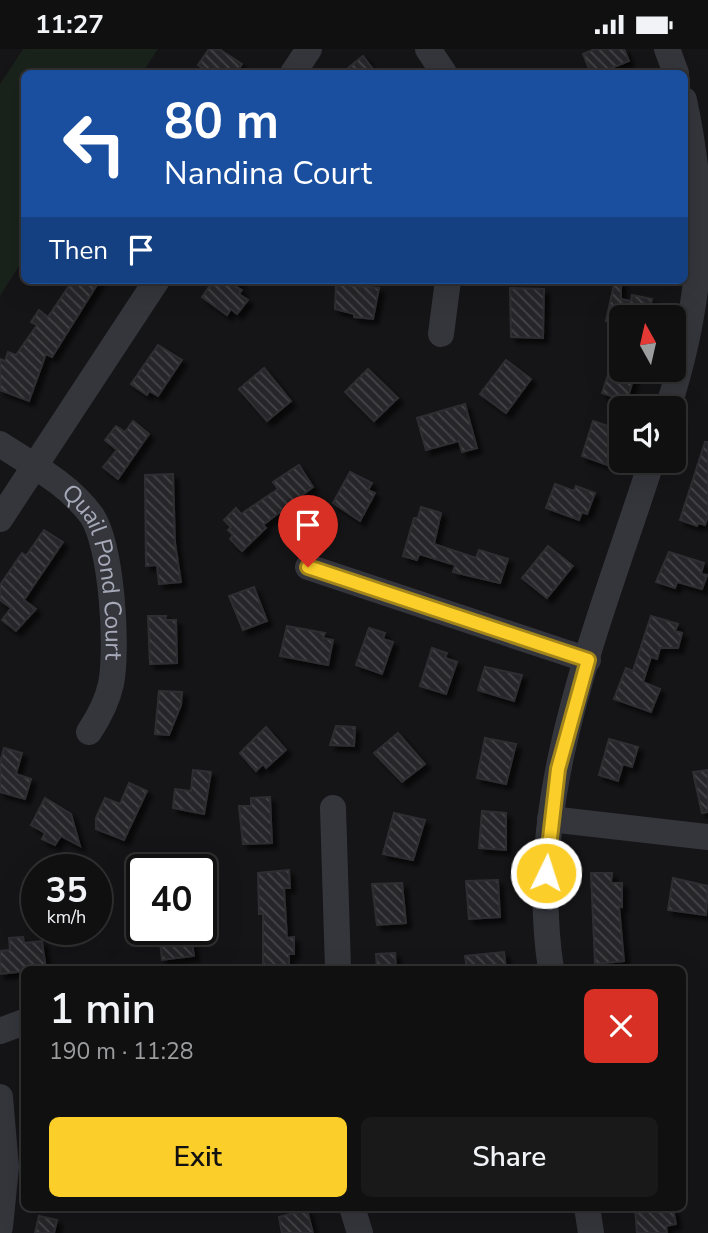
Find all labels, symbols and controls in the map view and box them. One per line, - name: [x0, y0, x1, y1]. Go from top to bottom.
- text: 11:27: [35, 7, 104, 42]
- text: 80 m: [164, 88, 279, 155]
- icon: left: [49, 98, 140, 189]
- text: Nandina Court: [164, 152, 372, 195]
- icon: arrive: [122, 231, 160, 269]
- text: Then: [49, 233, 108, 268]
- north arrow: [609, 305, 686, 381]
- map controls: [609, 305, 686, 473]
- button: sound: [609, 396, 686, 473]
- street label: Quail Pond Court: [55, 476, 130, 661]
- pin: [278, 495, 338, 567]
- icon: arrive: [289, 506, 327, 544]
- position arrow: [509, 836, 583, 910]
- speed limit sign: 40: [126, 854, 217, 945]
- text: 35: [45, 867, 88, 914]
- text: km/h: [47, 905, 86, 929]
- text: 1 min: [49, 981, 156, 1038]
- button: close: [584, 989, 658, 1063]
- text: 190 m · 11:28: [49, 1036, 194, 1067]
- button: Exit: [49, 1117, 347, 1197]
- button: Share: [361, 1117, 658, 1197]

